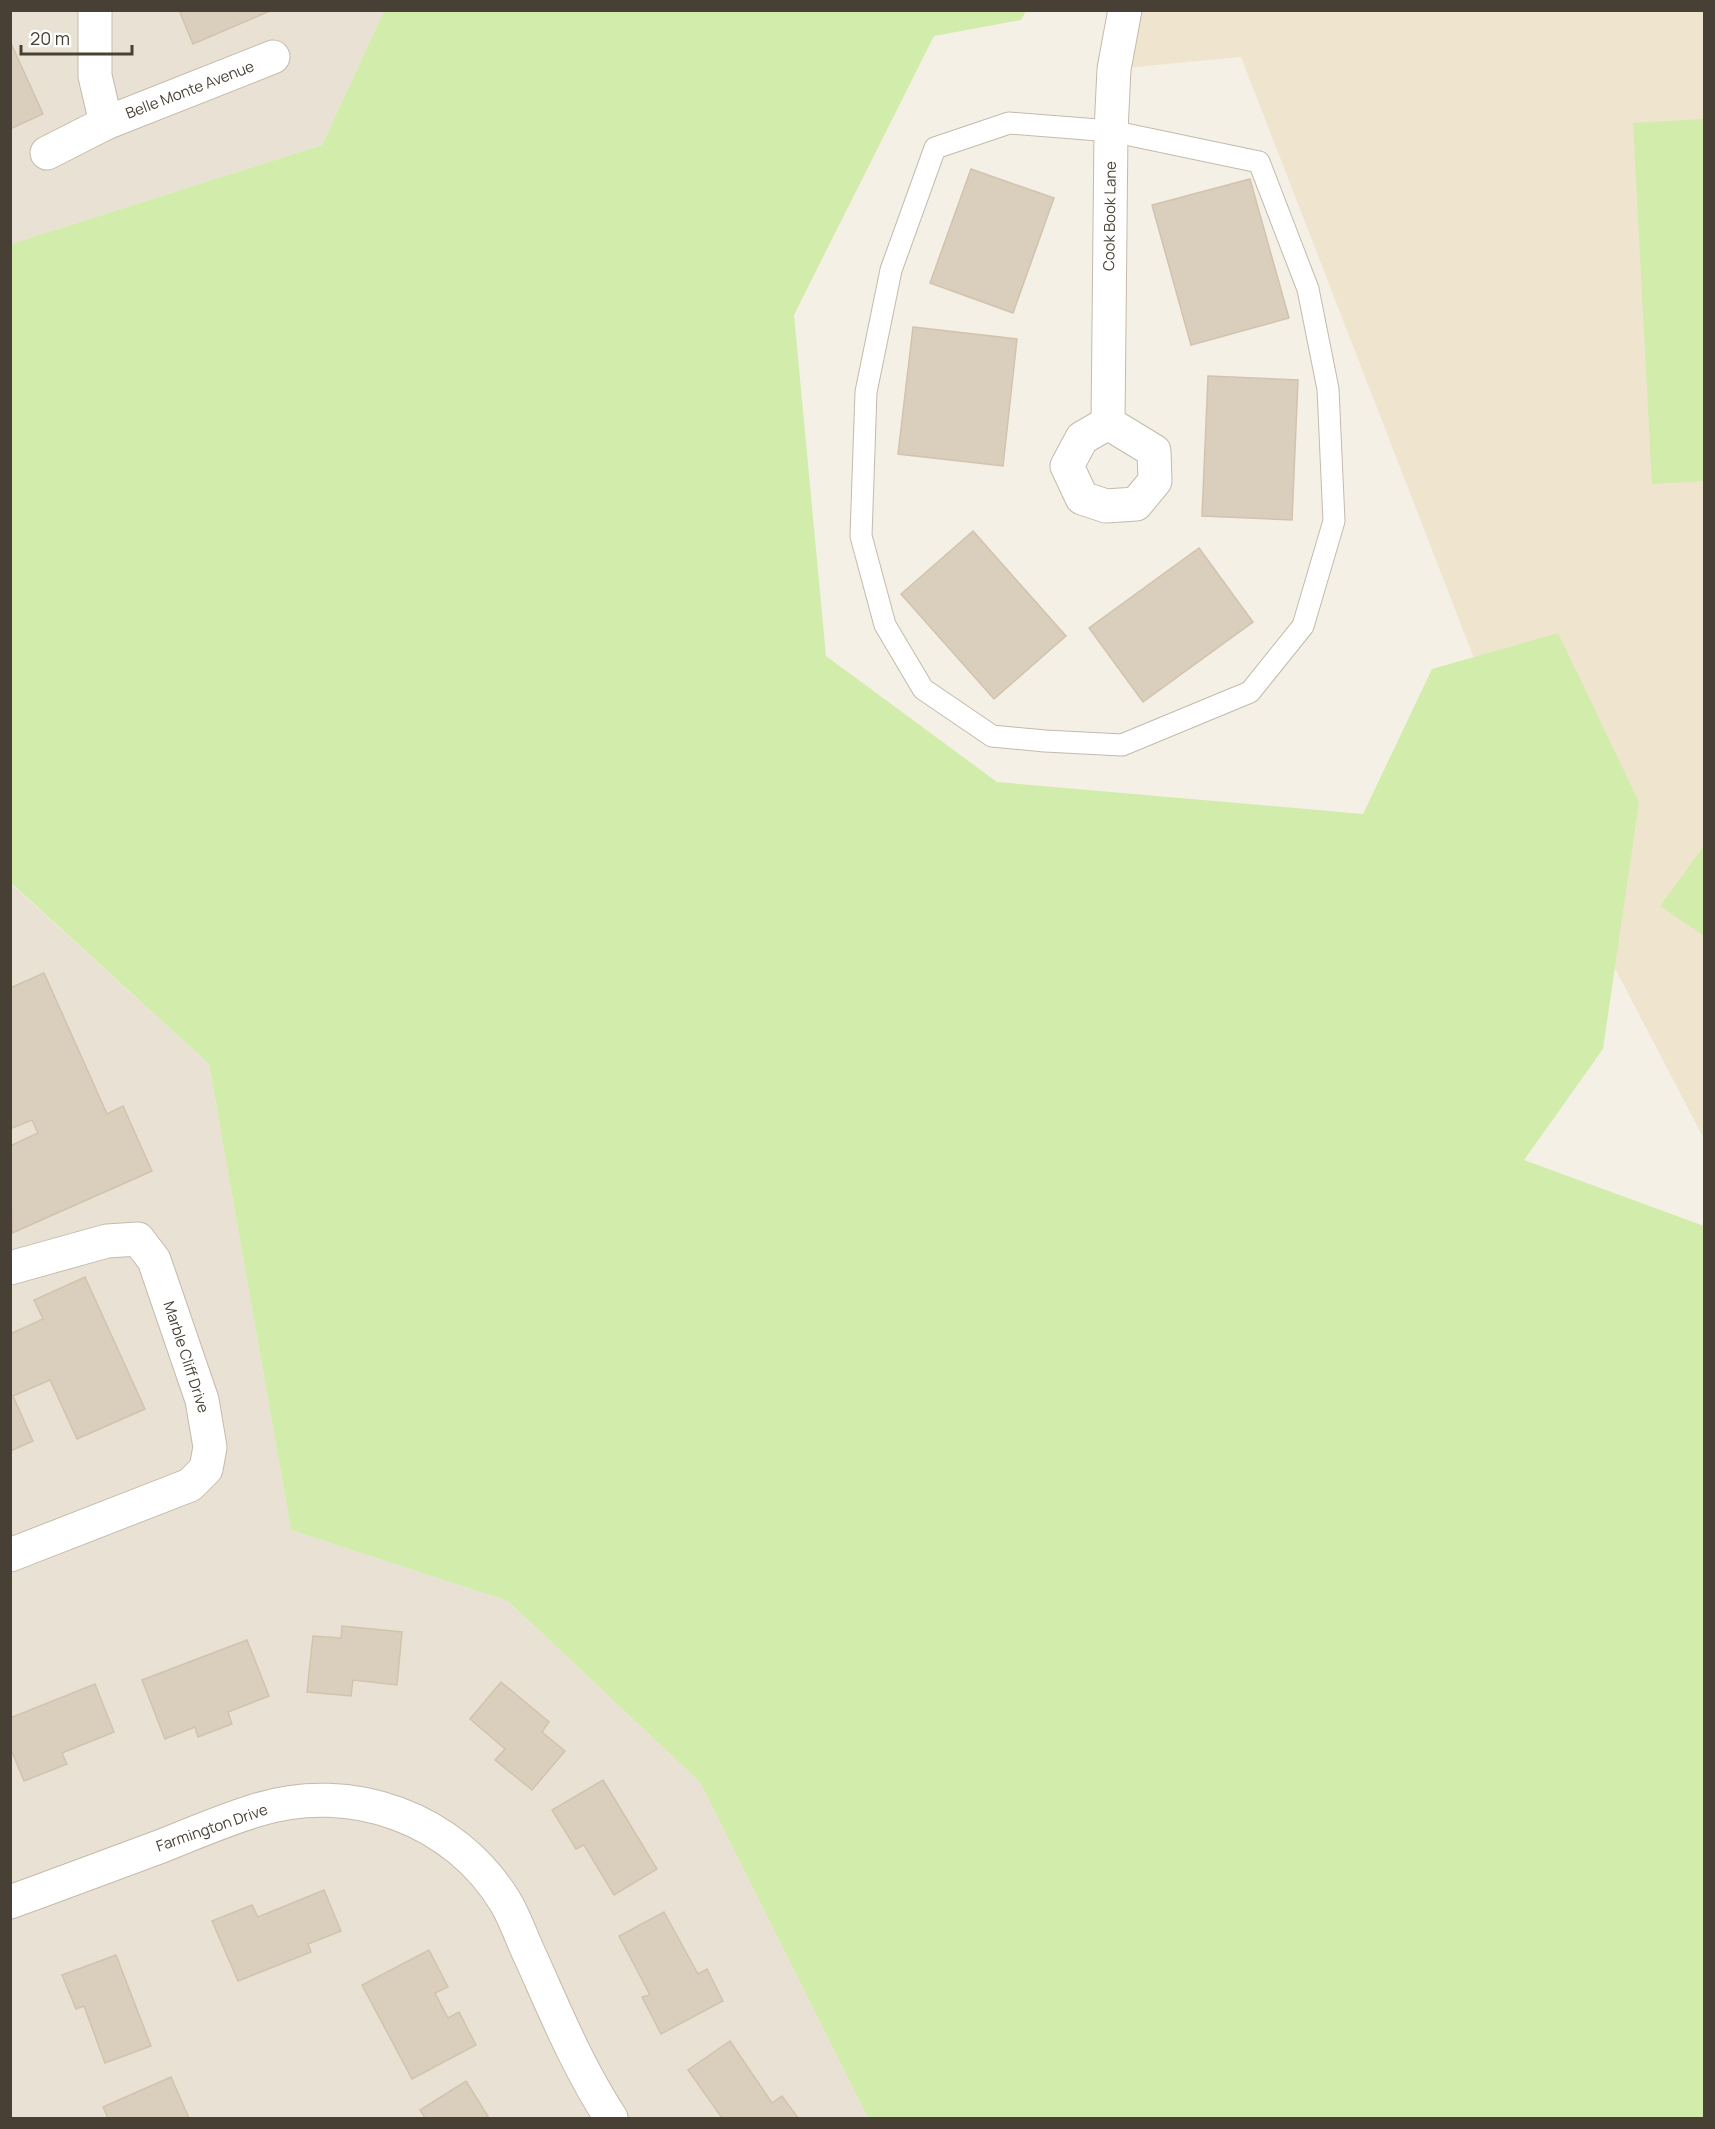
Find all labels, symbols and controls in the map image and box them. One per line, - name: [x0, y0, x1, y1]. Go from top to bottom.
- scale bar: [21, 18, 132, 56]
- text: 20 m: [30, 26, 70, 50]
- street label: Belle Monte Avenue: [123, 55, 257, 124]
- street label: Cook Book Lane: [1098, 161, 1121, 271]
- street label: Marble Cliff Drive: [159, 1298, 214, 1416]
- street label: Farmington Drive: [153, 1799, 271, 1856]

